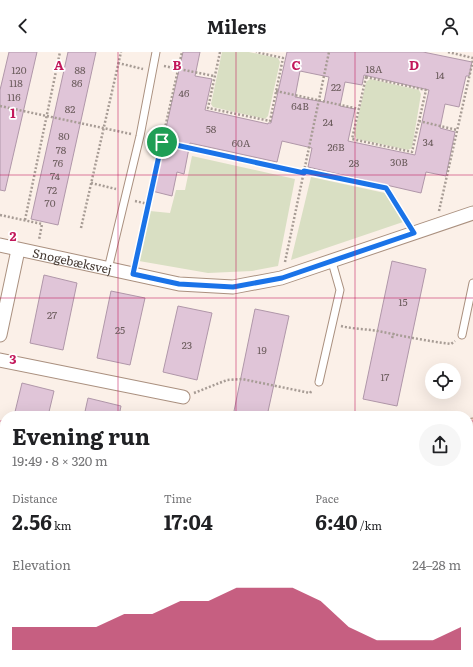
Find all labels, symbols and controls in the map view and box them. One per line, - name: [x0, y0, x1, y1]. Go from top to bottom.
- text: Milers: [207, 13, 266, 40]
- icon: back: [12, 15, 34, 37]
- icon: person: [439, 15, 461, 37]
- text: A: [54, 55, 64, 74]
- text: B: [173, 55, 182, 74]
- text: C: [291, 55, 301, 74]
- text: D: [409, 55, 419, 74]
- house number: 18A: [366, 61, 383, 76]
- house number: 120: [12, 62, 27, 77]
- house number: 88: [74, 62, 86, 77]
- house number: 14: [435, 67, 445, 82]
- house number: 118: [9, 75, 23, 90]
- house number: 86: [72, 75, 83, 90]
- house number: 22: [331, 79, 341, 94]
- house number: 46: [179, 85, 190, 100]
- house number: 116: [7, 89, 21, 104]
- house number: 64B: [291, 98, 309, 113]
- house number: 82: [65, 101, 75, 116]
- text: 1: [10, 103, 16, 122]
- house number: 24: [323, 114, 334, 129]
- house number: 58: [206, 121, 217, 136]
- pin: [145, 125, 179, 159]
- house number: 80: [58, 128, 70, 143]
- icon: arrive: [151, 131, 173, 153]
- house number: 34: [423, 134, 434, 149]
- house number: 60A: [232, 135, 251, 150]
- house number: 26B: [327, 139, 345, 154]
- house number: 78: [56, 142, 67, 157]
- house number: 30B: [390, 154, 408, 169]
- house number: 76: [53, 155, 64, 170]
- house number: 28: [349, 155, 360, 170]
- house number: 74: [50, 168, 60, 183]
- house number: 72: [47, 182, 57, 197]
- house number: 70: [45, 195, 56, 210]
- text: 2: [10, 226, 17, 245]
- street label: Snogebæksvej: [31, 243, 114, 278]
- house number: 15: [398, 294, 408, 309]
- house number: 27: [47, 307, 57, 322]
- house number: 25: [115, 322, 125, 337]
- house number: 23: [182, 337, 192, 352]
- house number: 19: [257, 342, 267, 357]
- text: 3: [9, 349, 17, 368]
- map controls: [425, 363, 461, 399]
- button: locate: [425, 363, 461, 399]
- house number: 17: [381, 369, 389, 384]
- text: Evening run: [12, 419, 150, 452]
- button: share: [419, 424, 461, 466]
- text: 19:49 · 8 × 320 m: [12, 451, 108, 470]
- text: Distance: [12, 490, 57, 506]
- text: Time: [164, 490, 192, 506]
- text: Pace: [315, 490, 339, 506]
- text: 2.56: [12, 506, 52, 536]
- text: 17:04: [164, 506, 213, 536]
- text: 6:40: [315, 506, 358, 536]
- text: km: [52, 517, 71, 533]
- text: /km: [358, 517, 382, 533]
- text: Elevation: [12, 555, 71, 574]
- text: 24–28 m: [412, 555, 461, 574]

